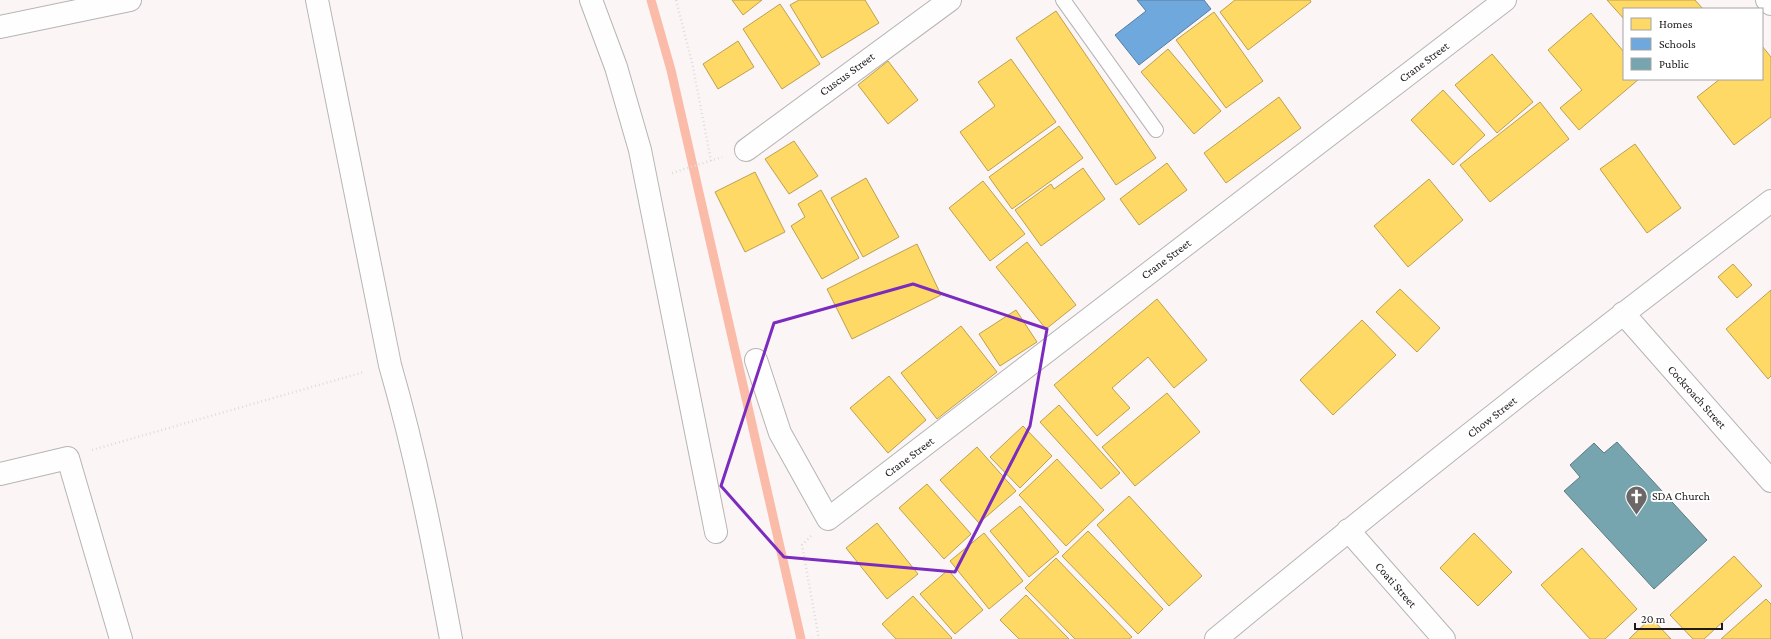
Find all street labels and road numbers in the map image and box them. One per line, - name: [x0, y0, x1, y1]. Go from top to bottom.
- street label: Crane Street: [1396, 38, 1452, 85]
- street label: Cuscus Street: [817, 49, 878, 99]
- street label: Crane Street: [1138, 235, 1194, 282]
- street label: Cockroach Street: [1665, 362, 1730, 432]
- street label: Chow Street: [1465, 393, 1520, 441]
- street label: Crane Street: [881, 433, 937, 480]
- street label: Coati Street: [1372, 559, 1420, 611]

